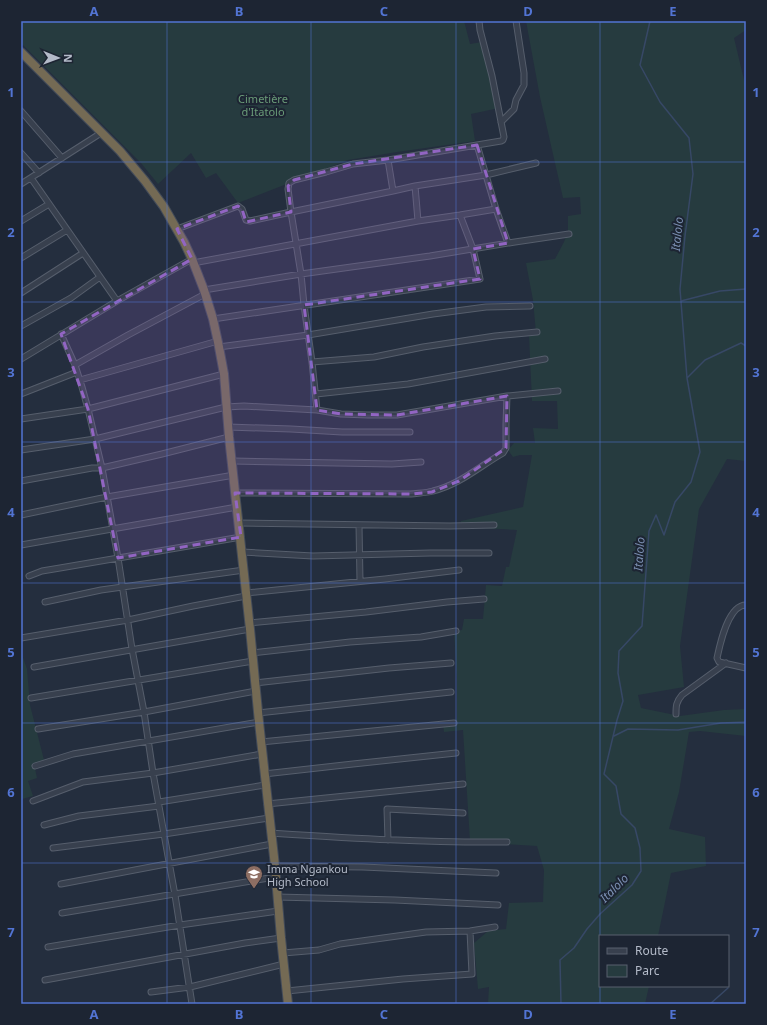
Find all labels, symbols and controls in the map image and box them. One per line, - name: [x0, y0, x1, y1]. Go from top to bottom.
- text: A: [90, 2, 99, 20]
- text: B: [235, 2, 243, 20]
- text: C: [380, 2, 388, 20]
- text: D: [523, 2, 533, 20]
- text: E: [669, 2, 677, 20]
- north arrow: [38, 38, 78, 78]
- text: N: [61, 54, 76, 63]
- text: 1: [7, 83, 15, 101]
- text: 1: [752, 83, 760, 101]
- park label: Cimetière d'Itatolo: [238, 91, 288, 119]
- water label: Italolo: [667, 216, 687, 253]
- text: 2: [7, 223, 15, 241]
- text: 2: [752, 223, 760, 241]
- text: 3: [7, 363, 15, 381]
- text: 3: [752, 363, 760, 381]
- text: 4: [7, 503, 15, 521]
- text: 4: [752, 503, 760, 521]
- water label: Italolo: [629, 536, 649, 573]
- text: 5: [7, 643, 15, 661]
- text: 5: [752, 643, 760, 661]
- text: 6: [7, 783, 15, 801]
- text: 6: [752, 783, 760, 801]
- place label: Imma Ngankou High School: [267, 861, 348, 889]
- school or university icon: Imma Ngankou High School: [244, 864, 264, 889]
- water label: Italolo: [595, 870, 632, 907]
- text: 7: [7, 923, 15, 941]
- text: 7: [752, 923, 760, 941]
- legend: [599, 935, 729, 987]
- text: Route: [635, 942, 668, 959]
- text: Parc: [635, 962, 660, 979]
- text: A: [90, 1005, 99, 1023]
- text: B: [235, 1005, 243, 1023]
- text: C: [380, 1005, 388, 1023]
- text: D: [523, 1005, 533, 1023]
- text: E: [669, 1005, 677, 1023]

